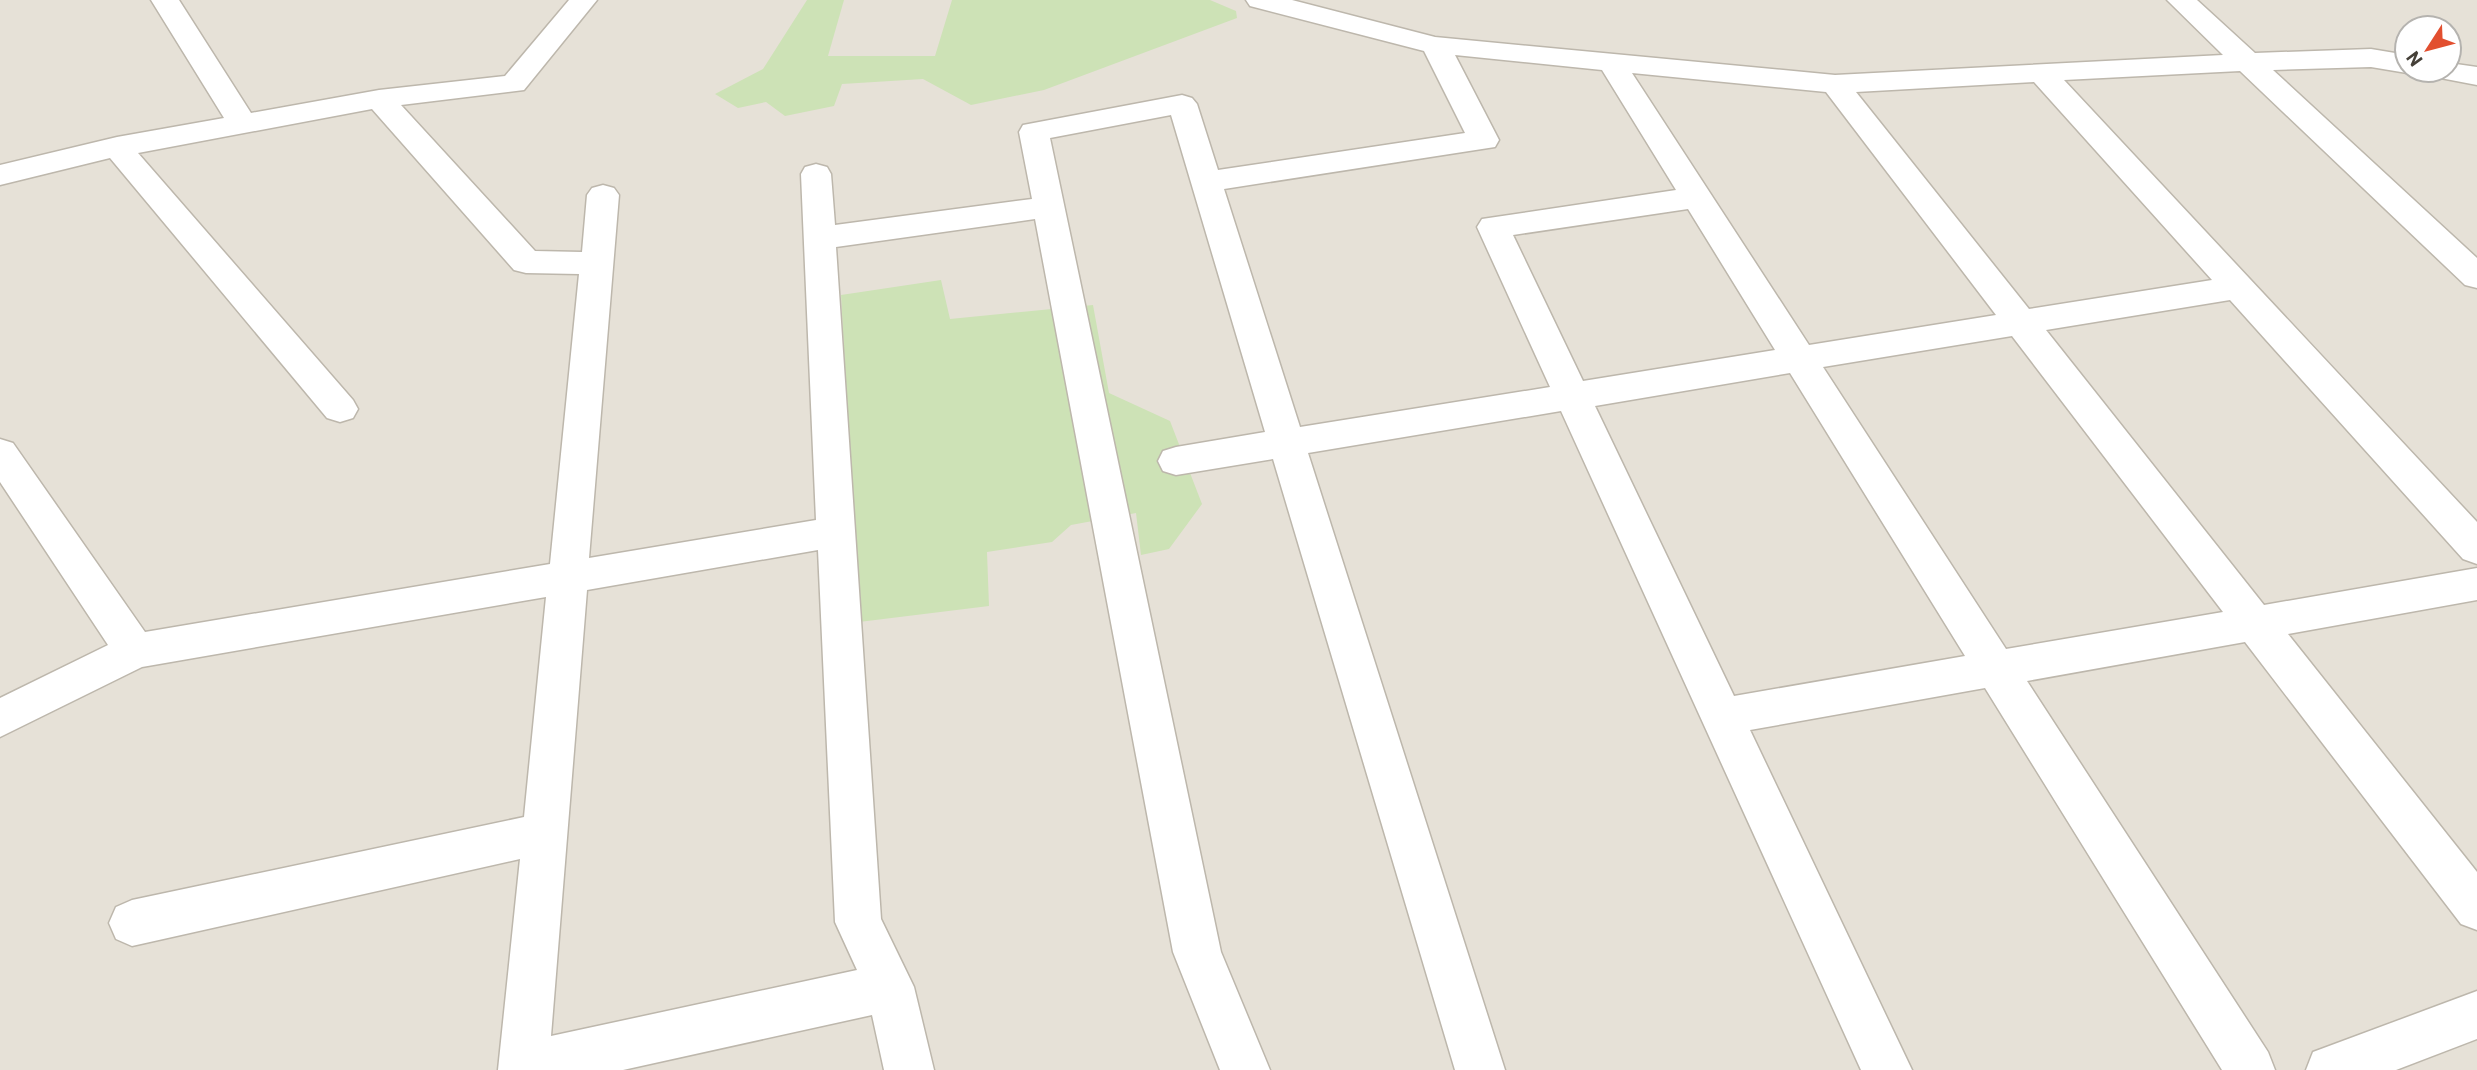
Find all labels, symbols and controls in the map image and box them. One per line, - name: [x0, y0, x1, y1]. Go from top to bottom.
- north arrow: [2393, 14, 2463, 84]
- text: N: [2401, 47, 2427, 71]

